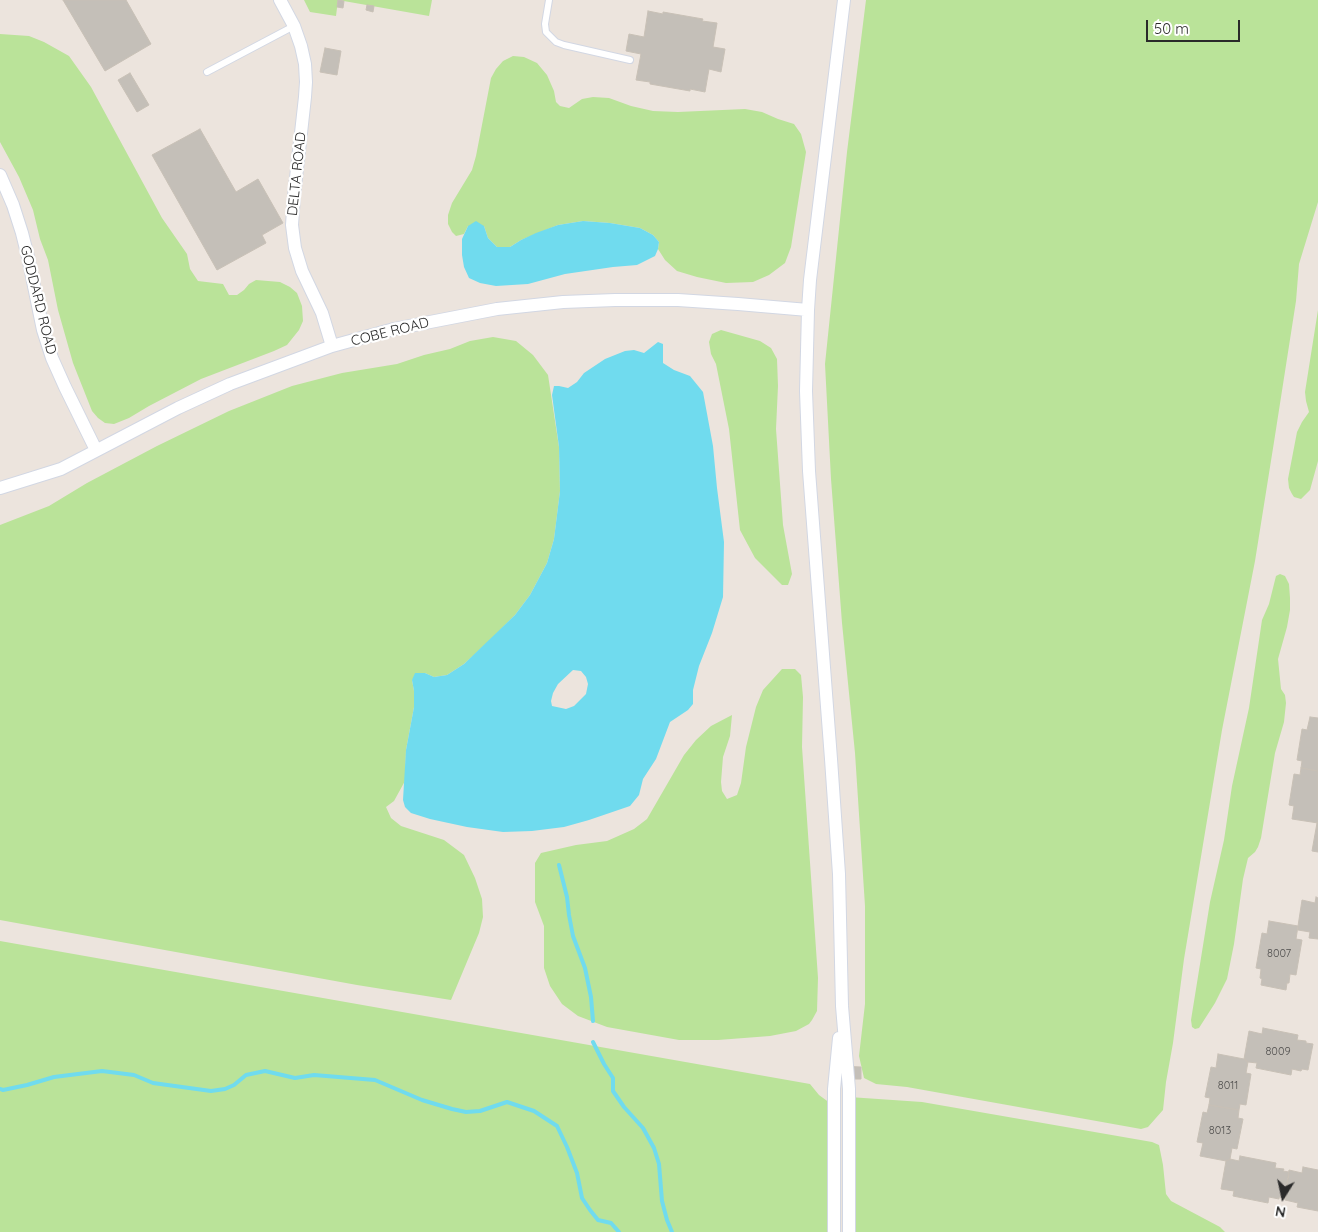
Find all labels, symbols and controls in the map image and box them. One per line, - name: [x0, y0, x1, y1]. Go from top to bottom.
- scale bar: [1148, 10, 1242, 42]
- text: 50 m: [1154, 19, 1189, 38]
- street label: DELTA ROAD: [284, 131, 310, 217]
- street label: GODDARD ROAD: [16, 244, 60, 356]
- street label: COBE ROAD: [349, 314, 431, 350]
- house number: 8007: [1267, 947, 1291, 961]
- house number: 8009: [1265, 1045, 1291, 1059]
- house number: 8011: [1218, 1079, 1238, 1093]
- house number: 8013: [1209, 1124, 1231, 1138]
- north arrow: [1258, 1172, 1308, 1222]
- text: N: [1274, 1202, 1287, 1222]

